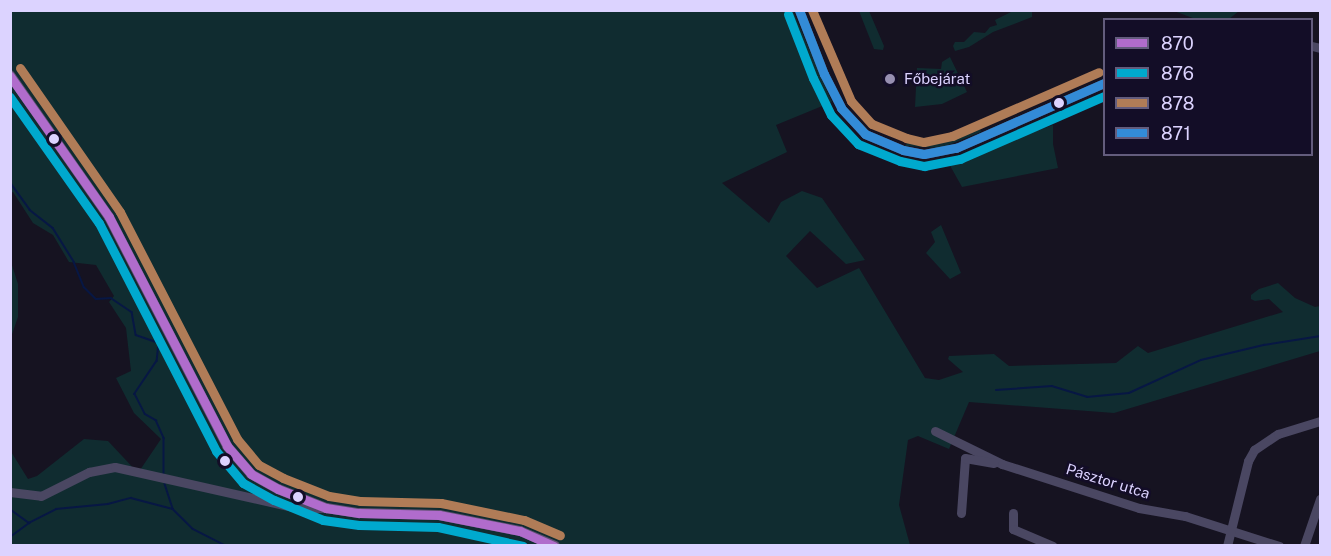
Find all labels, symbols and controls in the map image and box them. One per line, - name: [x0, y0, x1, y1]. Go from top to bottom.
- legend: [1103, 18, 1313, 156]
- text: 870: [1161, 33, 1194, 54]
- text: 876: [1161, 63, 1194, 84]
- marker: Főbejárat: [881, 70, 899, 88]
- place label: Főbejárat: [904, 70, 970, 88]
- text: 878: [1161, 93, 1194, 114]
- unlabelled marker: [1053, 97, 1065, 109]
- text: 871: [1161, 123, 1191, 144]
- unlabelled marker: [48, 133, 60, 145]
- unlabelled marker: [219, 455, 231, 467]
- street label: Pásztor utca: [1064, 460, 1152, 502]
- unlabelled marker: [292, 491, 304, 503]

